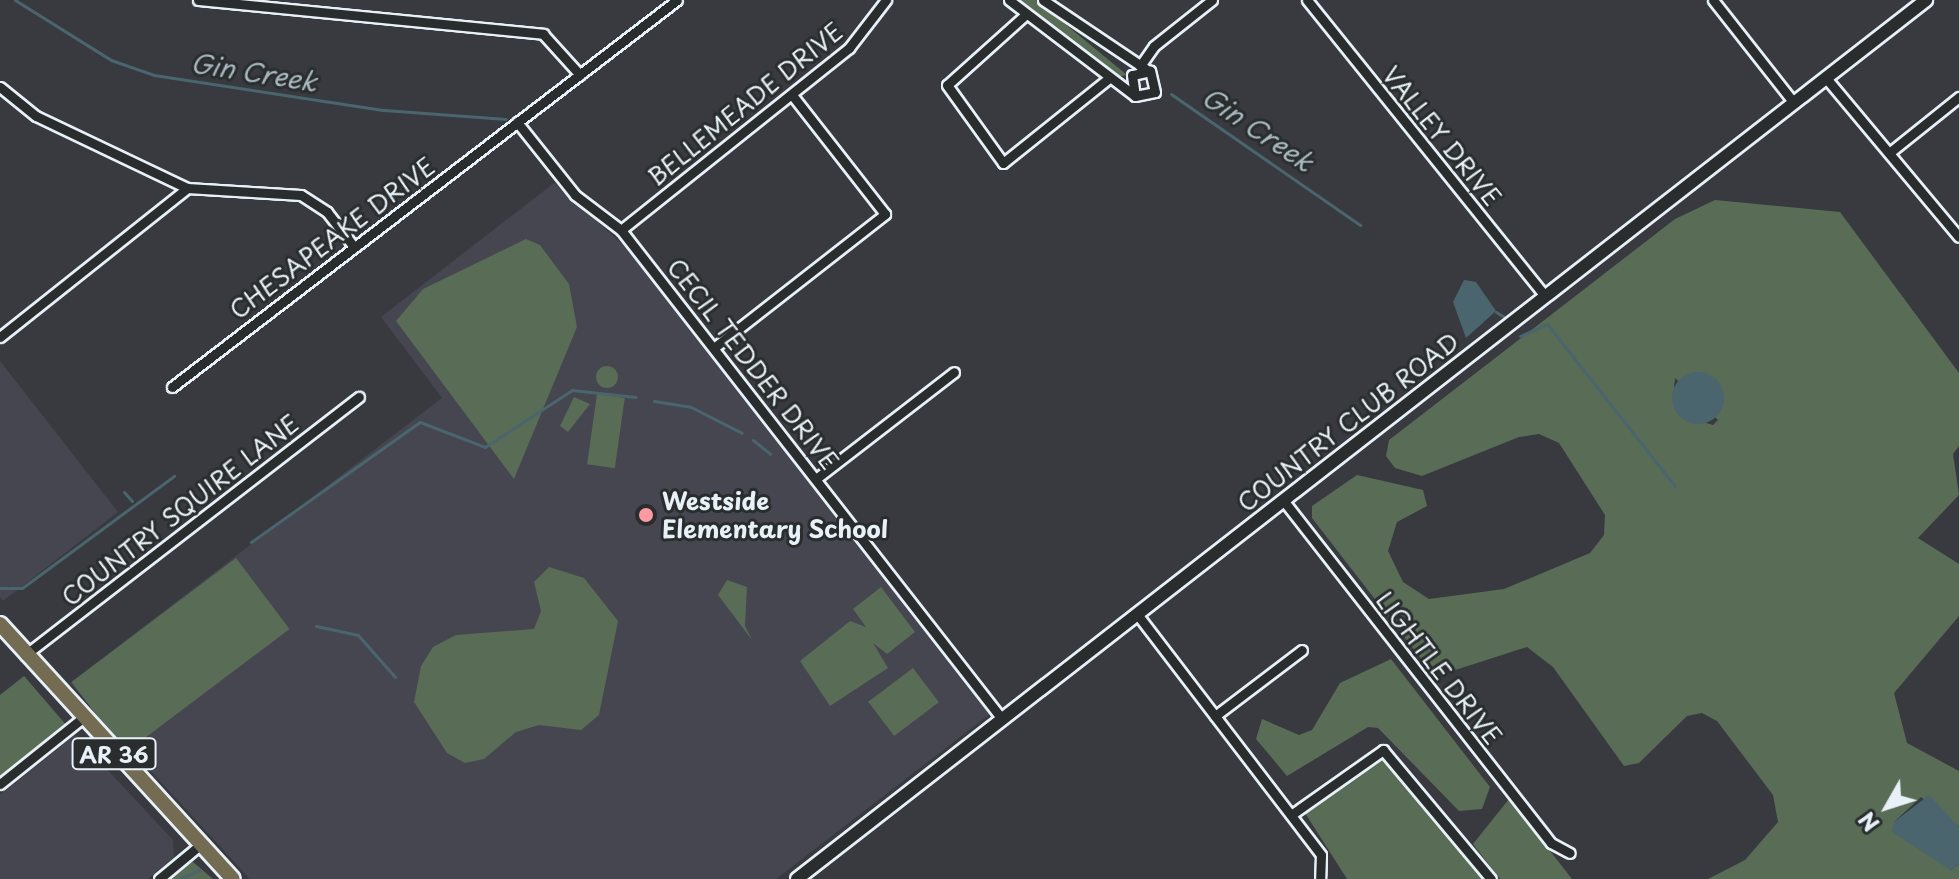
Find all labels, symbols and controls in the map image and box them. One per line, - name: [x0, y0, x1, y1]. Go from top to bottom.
- street label: BELLEMEADE DRIVE: [642, 17, 848, 191]
- water label: Gin Creek: [187, 46, 321, 98]
- street label: VALLEY DRIVE: [1377, 60, 1507, 212]
- water label: Gin Creek: [1195, 80, 1321, 178]
- street label: CHESAPEAKE DRIVE: [224, 152, 440, 324]
- street label: CECIL TEDDER DRIVE: [660, 251, 846, 477]
- street label: COUNTRY CLUB ROAD: [1231, 326, 1465, 518]
- street label: COUNTRY SQUIRE LANE: [55, 408, 305, 612]
- place label: Westside Elementary School: [662, 487, 888, 543]
- marker: Westside Elementary School: [637, 506, 655, 524]
- street label: LIGHTLE DRIVE: [1371, 586, 1507, 750]
- road number: AR 36: [70, 736, 158, 772]
- north arrow: [1847, 767, 1927, 847]
- text: N: [1850, 805, 1886, 840]

